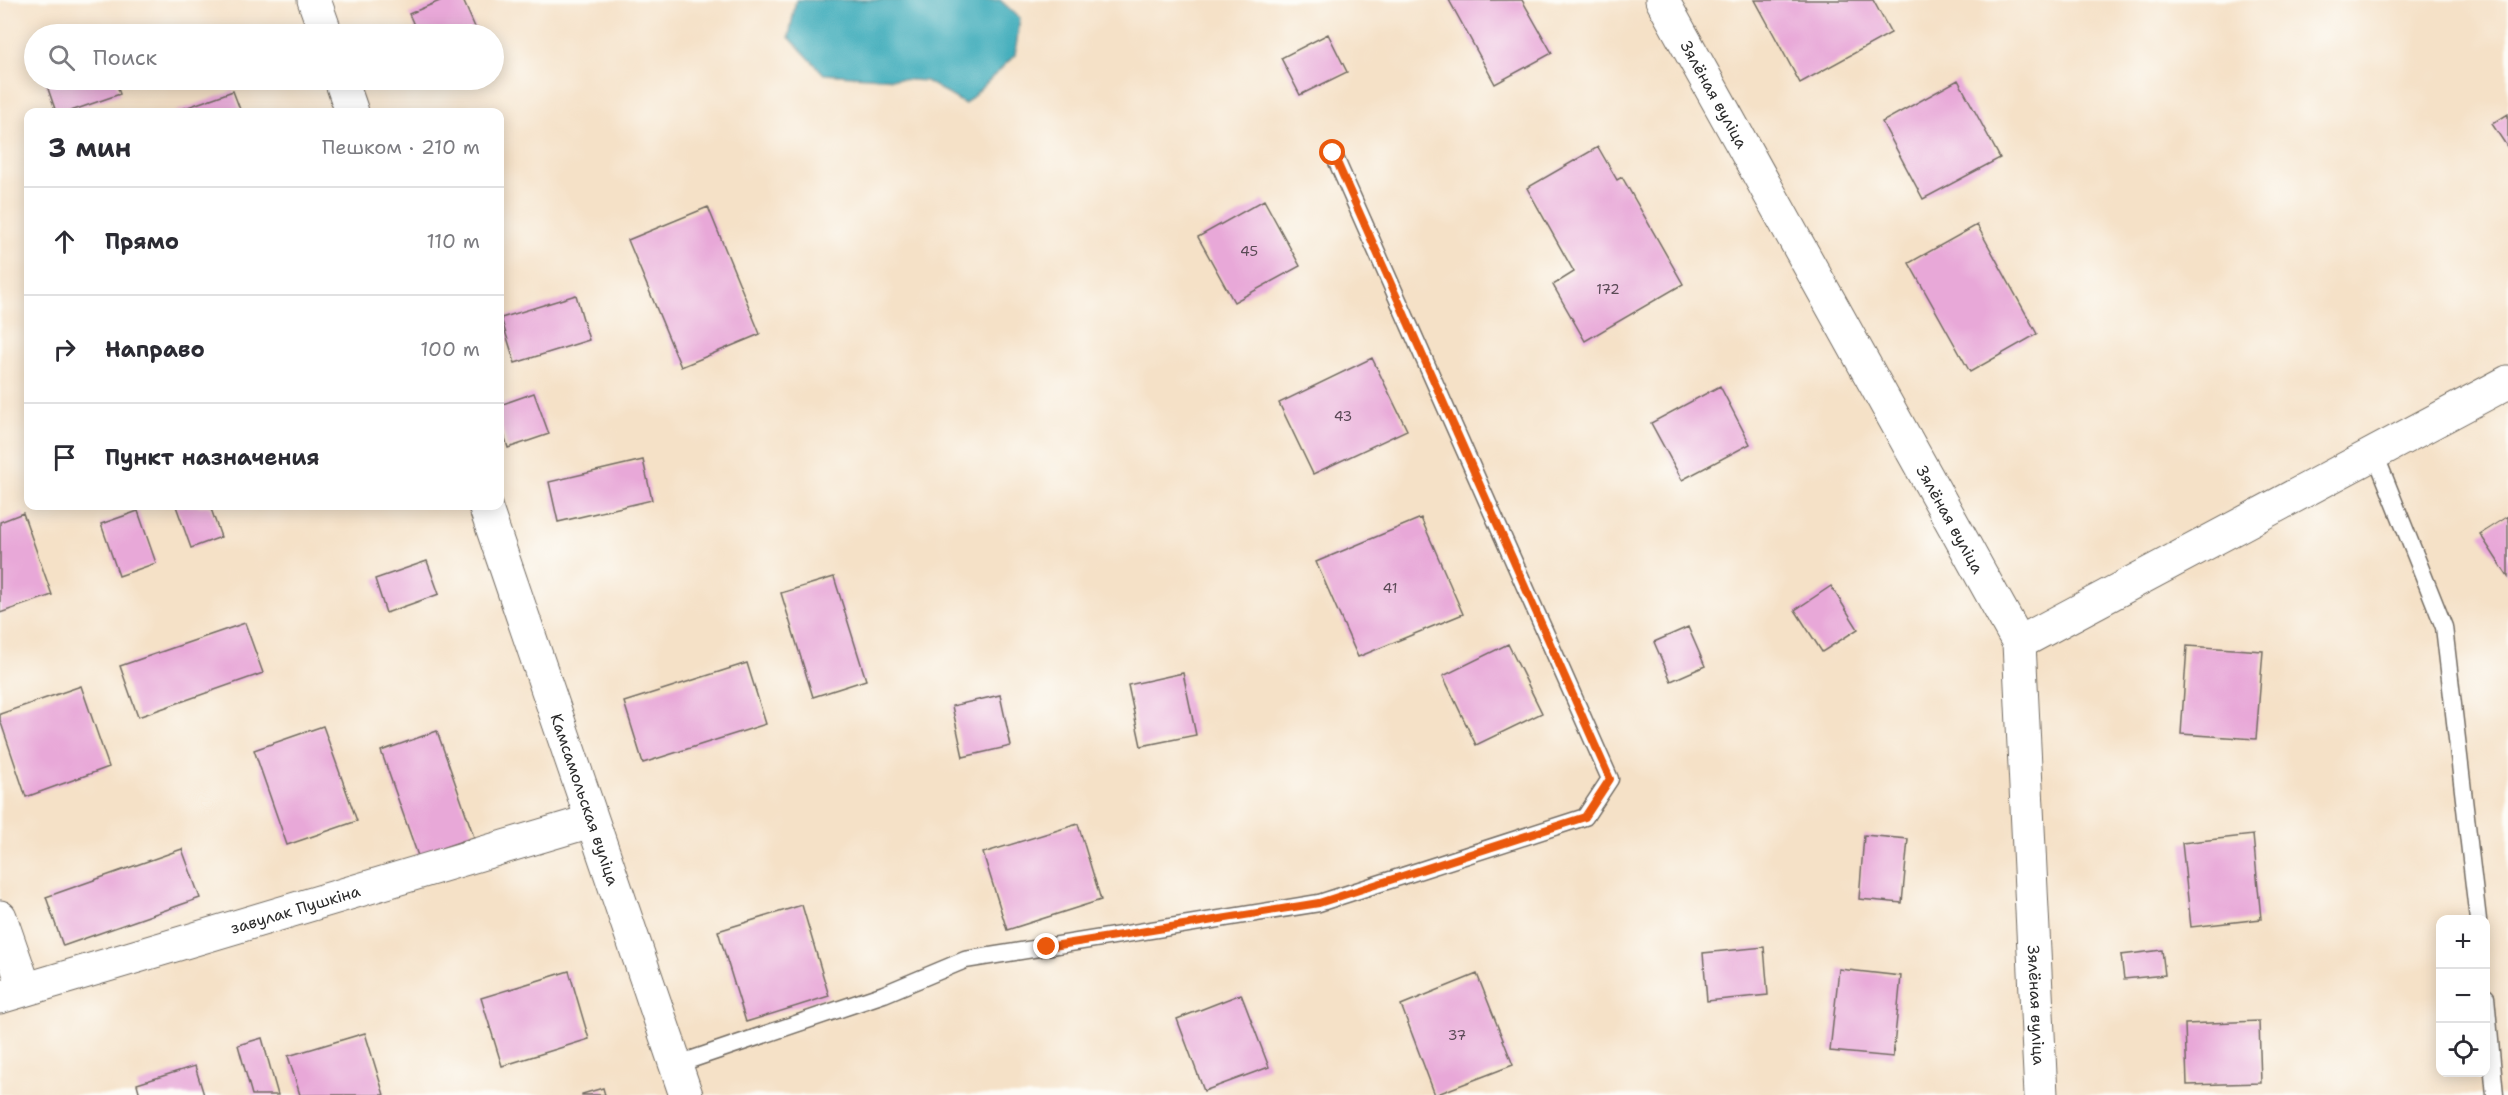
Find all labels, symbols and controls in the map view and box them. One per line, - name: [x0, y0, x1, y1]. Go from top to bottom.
- search box: [24, 24, 504, 90]
- street label: Зялёная вуліца: [1676, 37, 1752, 152]
- icon: search: [45, 41, 78, 74]
- text: Поиск: [93, 43, 157, 72]
- text: 3 мин: [48, 130, 131, 165]
- text: Пешком · 210 m: [322, 134, 480, 160]
- route start: [1319, 139, 1345, 165]
- icon: ahead: [48, 225, 81, 258]
- text: Прямо: [105, 227, 179, 256]
- text: 110 m: [426, 228, 480, 254]
- house number: 45: [1240, 242, 1258, 260]
- house number: 172: [1596, 280, 1620, 298]
- icon: right: [48, 333, 81, 366]
- text: Направо: [105, 335, 205, 364]
- text: 100 m: [420, 336, 480, 362]
- house number: 43: [1334, 407, 1352, 425]
- icon: arrive: [48, 441, 81, 474]
- text: Пункт назначения: [105, 443, 319, 472]
- street label: Зялёная вуліца: [1911, 462, 1988, 577]
- house number: 41: [1383, 579, 1397, 597]
- street label: Камсамольская вуліца: [546, 711, 624, 888]
- street label: завулак Пушкіна: [228, 880, 363, 939]
- map controls: [2436, 915, 2490, 1077]
- button: +: [2436, 915, 2490, 969]
- route end: [1033, 933, 1059, 959]
- street label: Зялёная вуліца: [2023, 944, 2050, 1066]
- button: −: [2436, 969, 2490, 1023]
- button: locate: [2436, 1023, 2490, 1077]
- house number: 37: [1448, 1026, 1466, 1044]

